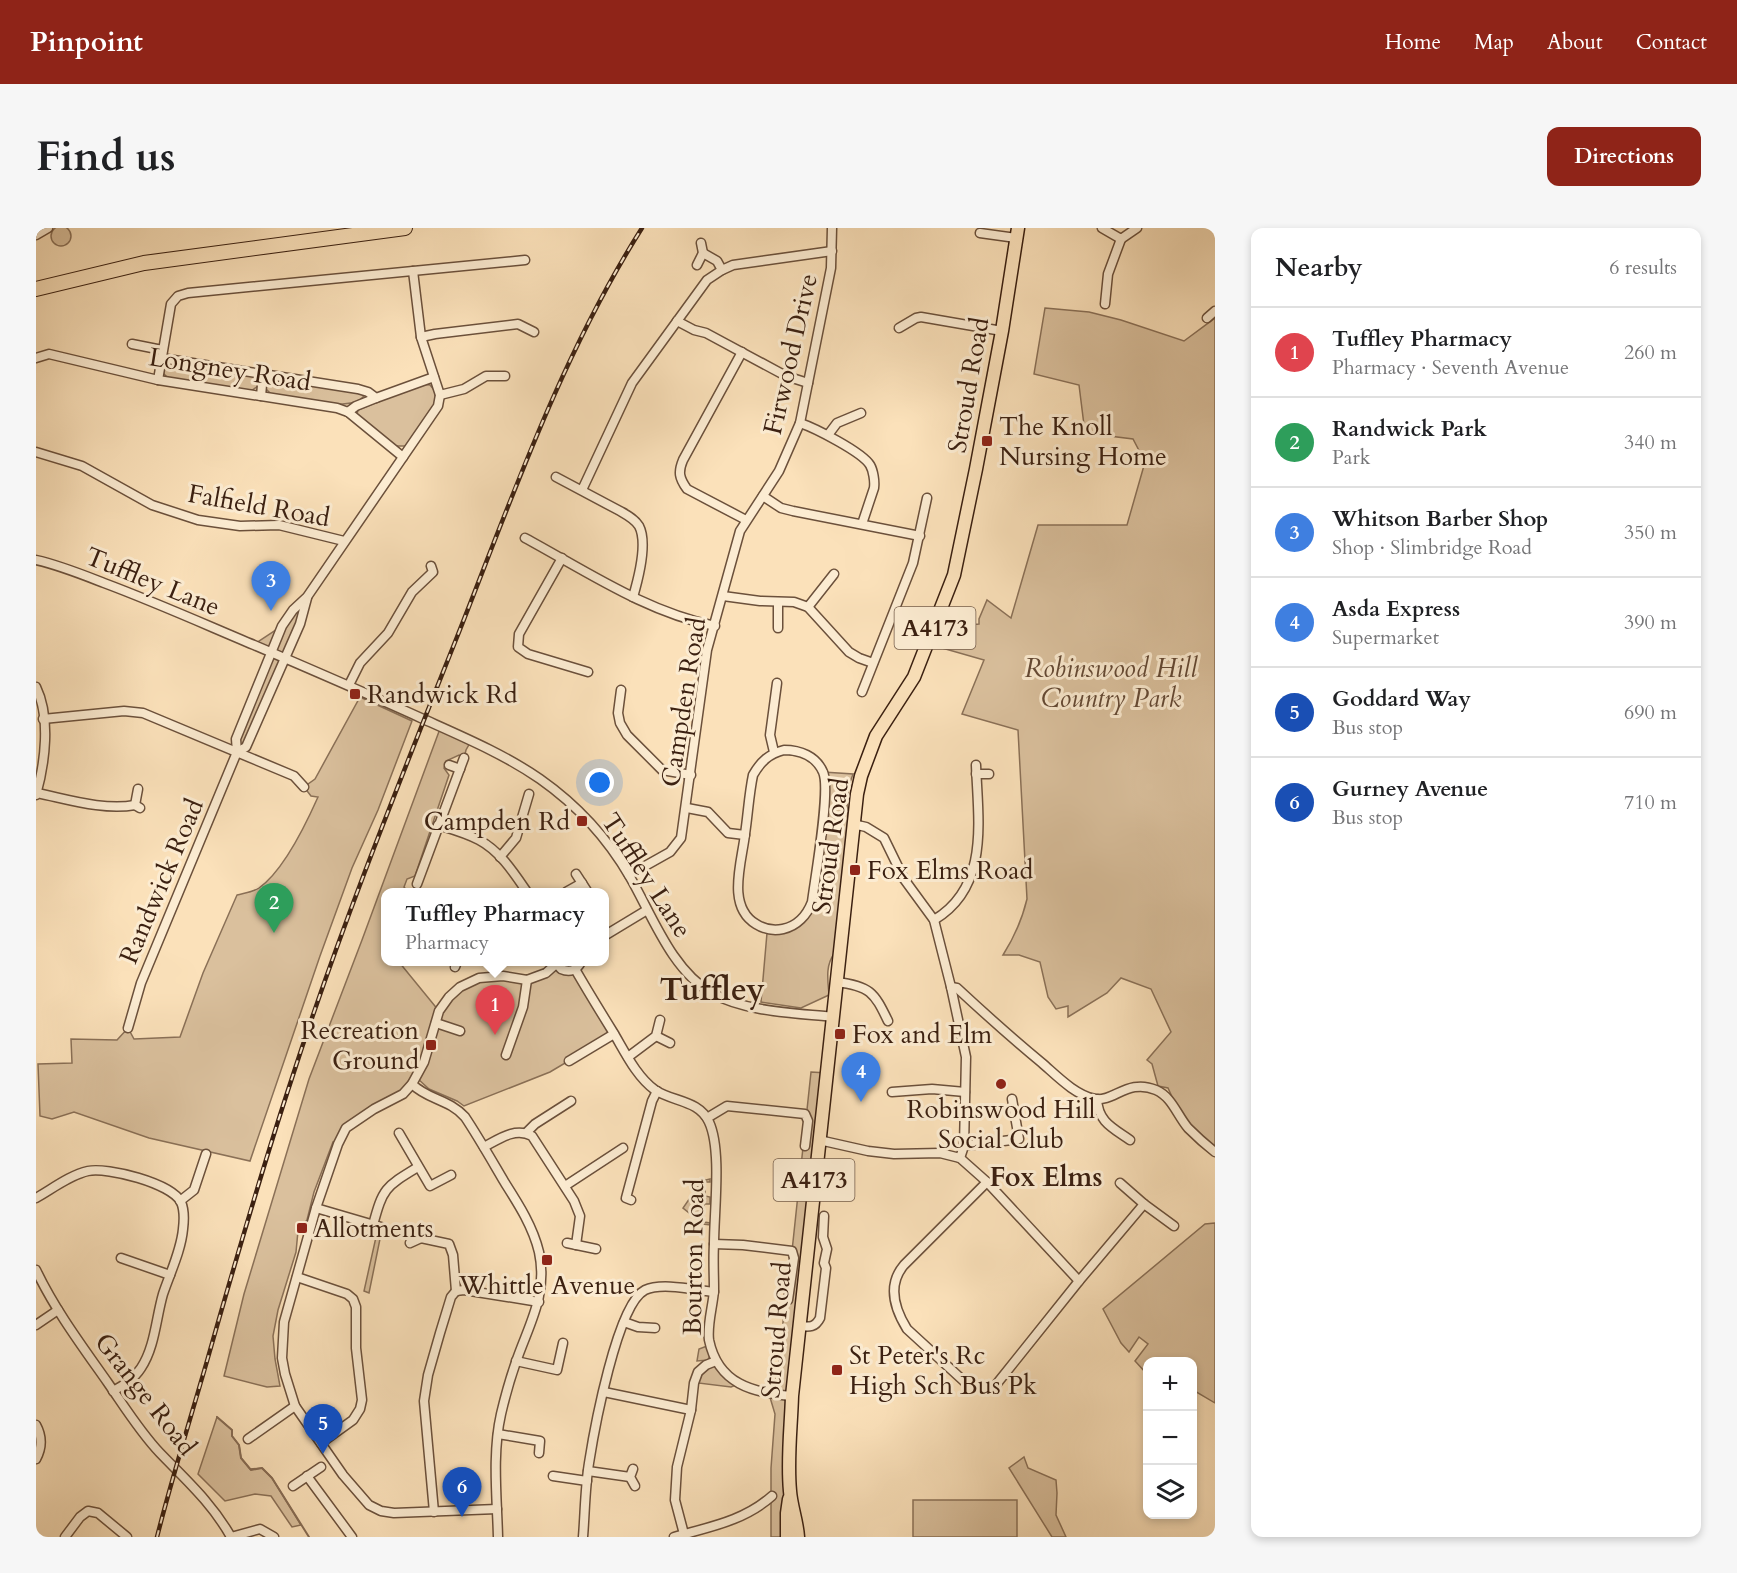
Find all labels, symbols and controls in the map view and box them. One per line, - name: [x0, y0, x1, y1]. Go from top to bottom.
- text: Pinpoint: [30, 23, 143, 61]
- text: Home: [1385, 28, 1441, 57]
- text: Map: [1474, 28, 1514, 57]
- text: About: [1547, 28, 1603, 57]
- text: Contact: [1636, 28, 1707, 57]
- button: Directions: [1547, 127, 1701, 186]
- text: Find us: [36, 128, 176, 185]
- text: Nearby: [1275, 250, 1363, 285]
- text: 6 results: [1609, 254, 1677, 281]
- street label: Firwood Drive: [755, 270, 826, 438]
- street label: Stroud Road: [939, 314, 998, 456]
- text: Tuffley Pharmacy: [1332, 324, 1512, 354]
- street label: Longney Road: [146, 339, 314, 400]
- text: 1: [1289, 339, 1300, 366]
- text: 260 m: [1624, 339, 1677, 366]
- text: Pharmacy · Seventh Avenue: [1332, 354, 1569, 381]
- place label: The Knoll Nursing Home: [999, 409, 1167, 474]
- text: Randwick Park: [1332, 414, 1487, 444]
- text: 2: [1289, 429, 1300, 456]
- text: 340 m: [1624, 429, 1677, 456]
- marker: The Knoll Nursing Home: [980, 434, 994, 448]
- text: Park: [1332, 444, 1370, 471]
- street label: Falfield Road: [185, 476, 333, 535]
- text: Whitson Barber Shop: [1332, 504, 1548, 534]
- text: 3: [1289, 519, 1300, 546]
- text: 350 m: [1624, 519, 1677, 546]
- text: Shop · Slimbridge Road: [1332, 534, 1532, 561]
- street label: Tuffley Lane: [80, 539, 225, 624]
- pin: 3: [252, 562, 290, 611]
- text: Asda Express: [1332, 594, 1460, 624]
- road number: A4173: [894, 607, 976, 649]
- text: 4: [1289, 609, 1300, 636]
- text: 390 m: [1624, 609, 1677, 636]
- street label: Campden Road: [653, 614, 714, 790]
- text: Supermarket: [1332, 624, 1439, 651]
- park label: Robinswood Hill Country Park: [1025, 651, 1198, 716]
- place label: Randwick Rd: [367, 677, 518, 712]
- text: Goddard Way: [1332, 684, 1471, 714]
- marker: Randwick Rd: [348, 687, 362, 701]
- text: 5: [1289, 699, 1300, 726]
- text: 690 m: [1624, 699, 1677, 726]
- text: Bus stop: [1332, 714, 1403, 741]
- your location: [585, 768, 614, 797]
- text: Gurney Avenue: [1332, 774, 1488, 804]
- street label: Stroud Road: [804, 776, 857, 916]
- text: 6: [1289, 789, 1300, 816]
- text: 710 m: [1624, 789, 1677, 816]
- street label: Randwick Road: [111, 793, 212, 969]
- place label: Campden Rd: [424, 804, 570, 839]
- text: Bus stop: [1332, 804, 1403, 831]
- street label: Tuffley Lane: [593, 806, 700, 944]
- marker: Campden Rd: [575, 814, 589, 828]
- place label: Fox Elms Road: [867, 853, 1033, 888]
- marker: Fox Elms Road: [848, 863, 862, 877]
- pin: 2: [254, 884, 294, 933]
- popup: [381, 888, 609, 966]
- text: Tuffley Pharmacy: [405, 899, 585, 929]
- text: Pharmacy: [405, 929, 489, 956]
- district label: Tuffley: [659, 968, 765, 1012]
- pin: 1: [476, 986, 514, 1035]
- place label: Recreation Ground: [300, 1013, 419, 1078]
- place label: Fox and Elm: [852, 1017, 992, 1052]
- marker: Fox and Elm: [833, 1027, 847, 1041]
- marker: Recreation Ground: [424, 1038, 438, 1052]
- pin: 4: [842, 1052, 880, 1102]
- marker: Robinswood Hill Social Club: [994, 1077, 1008, 1091]
- place label: Robinswood Hill Social Club: [907, 1092, 1096, 1157]
- road number: A4173: [774, 1159, 854, 1201]
- district label: Fox Elms: [990, 1159, 1102, 1196]
- street label: Bourton Road: [675, 1178, 712, 1336]
- place label: Allotments: [314, 1211, 433, 1246]
- marker: Allotments: [295, 1221, 309, 1235]
- marker: Whittle Avenue: [540, 1253, 554, 1267]
- street label: Stroud Road: [753, 1260, 800, 1400]
- place label: Whittle Avenue: [458, 1268, 635, 1303]
- street label: Grange Road: [87, 1326, 205, 1463]
- place label: St Peter's Rc High Sch Bus Pk: [849, 1338, 1037, 1403]
- map controls: [1143, 1357, 1197, 1519]
- button: +: [1143, 1357, 1197, 1411]
- marker: St Peter's Rc High Sch Bus Pk: [830, 1363, 844, 1377]
- pin: 5: [304, 1404, 342, 1454]
- button: −: [1143, 1411, 1197, 1465]
- button: layers: [1143, 1465, 1197, 1519]
- pin: 6: [442, 1468, 482, 1517]

